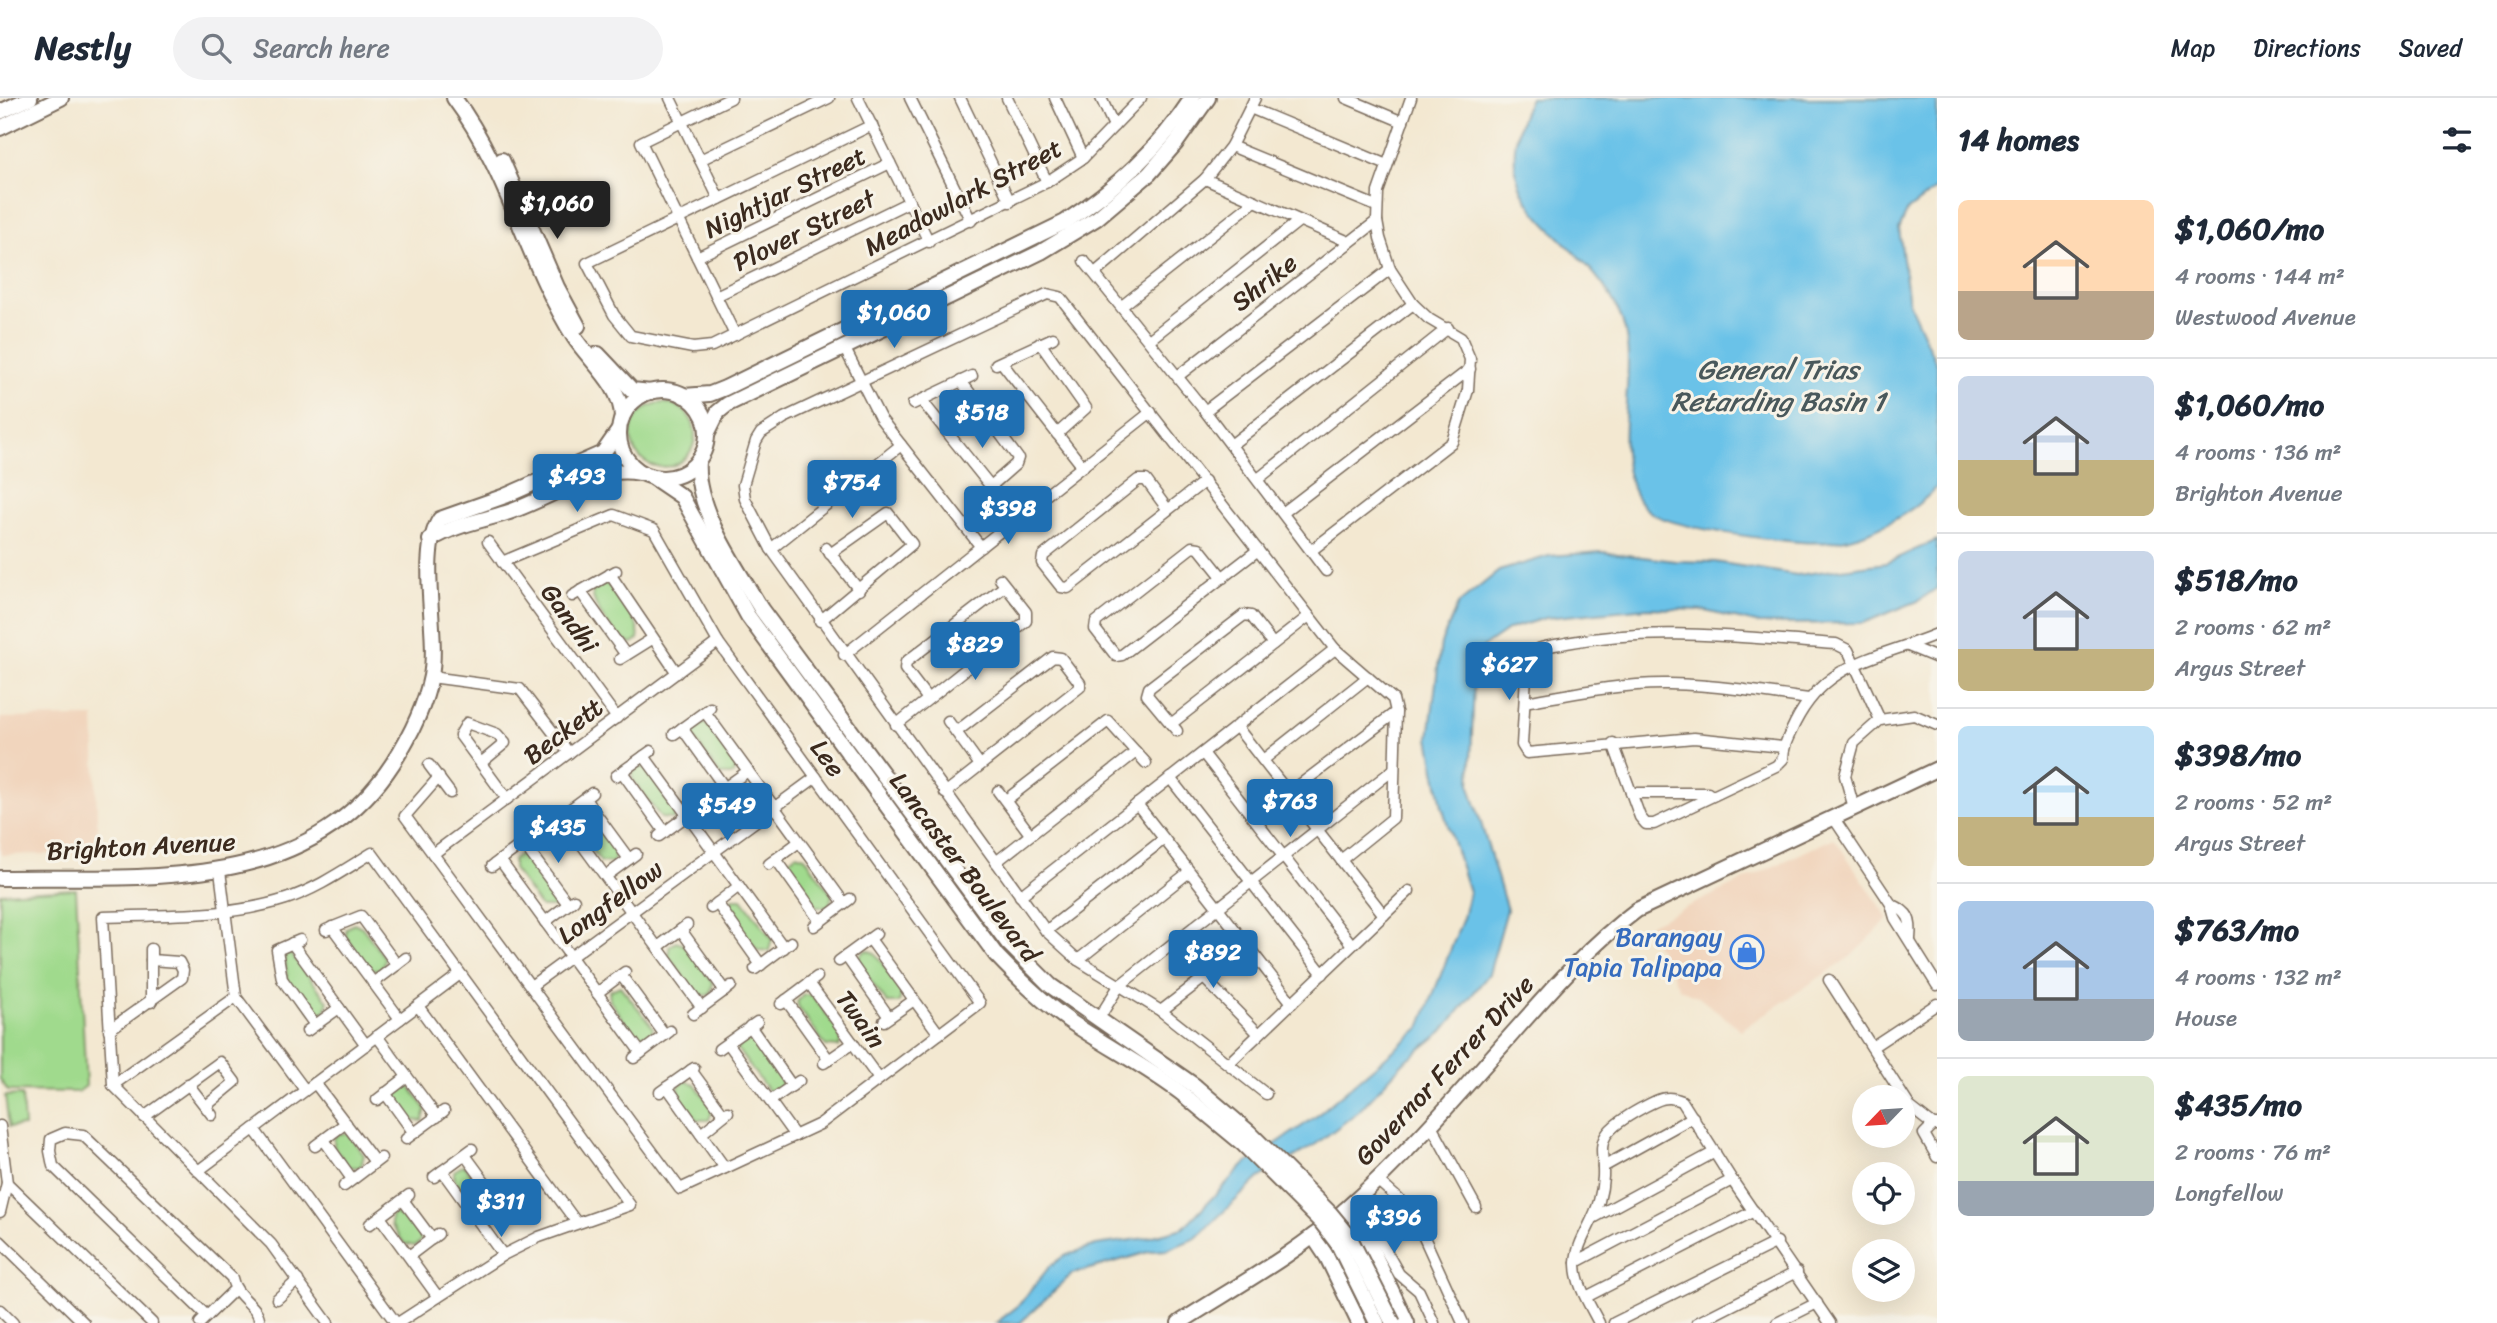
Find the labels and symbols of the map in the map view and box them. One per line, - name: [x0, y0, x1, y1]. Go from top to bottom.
- street label: Meadowlark Street: [855, 125, 1071, 269]
- street label: Nightjar Street: [696, 133, 874, 251]
- street label: Plover Street: [725, 175, 885, 284]
- pin: $1,060: [500, 181, 614, 241]
- street label: Shrike: [1220, 241, 1308, 323]
- pin: $1,060: [837, 290, 951, 350]
- water label: General Trias Retarding Basin 1: [1671, 345, 1889, 426]
- pin: $518: [941, 390, 1023, 450]
- pin: $493: [536, 454, 618, 514]
- pin: $754: [811, 460, 893, 520]
- pin: $398: [967, 486, 1049, 546]
- street label: Gandhi: [529, 573, 612, 664]
- pin: $829: [934, 622, 1016, 682]
- pin: $627: [1468, 642, 1550, 702]
- street label: Beckett: [513, 685, 613, 777]
- street label: Lee: [798, 729, 858, 787]
- street label: Lancaster Boulevard: [877, 761, 1054, 975]
- pin: $763: [1249, 780, 1331, 839]
- pin: $549: [686, 784, 768, 843]
- pin: $435: [517, 806, 599, 865]
- street label: Brighton Avenue: [45, 818, 237, 874]
- street label: Longfellow: [547, 847, 673, 957]
- place label: Barangay Tapia Talipapa: [1563, 914, 1722, 990]
- pin: $892: [1172, 930, 1254, 990]
- shop icon: Barangay Tapia Talipapa: [1728, 933, 1766, 971]
- street label: Governor Ferrer Drive: [1342, 963, 1546, 1177]
- street label: Twain: [823, 979, 899, 1059]
- north arrow: [1852, 1085, 1914, 1148]
- pin: $311: [460, 1180, 542, 1239]
- pin: $396: [1353, 1196, 1435, 1255]

